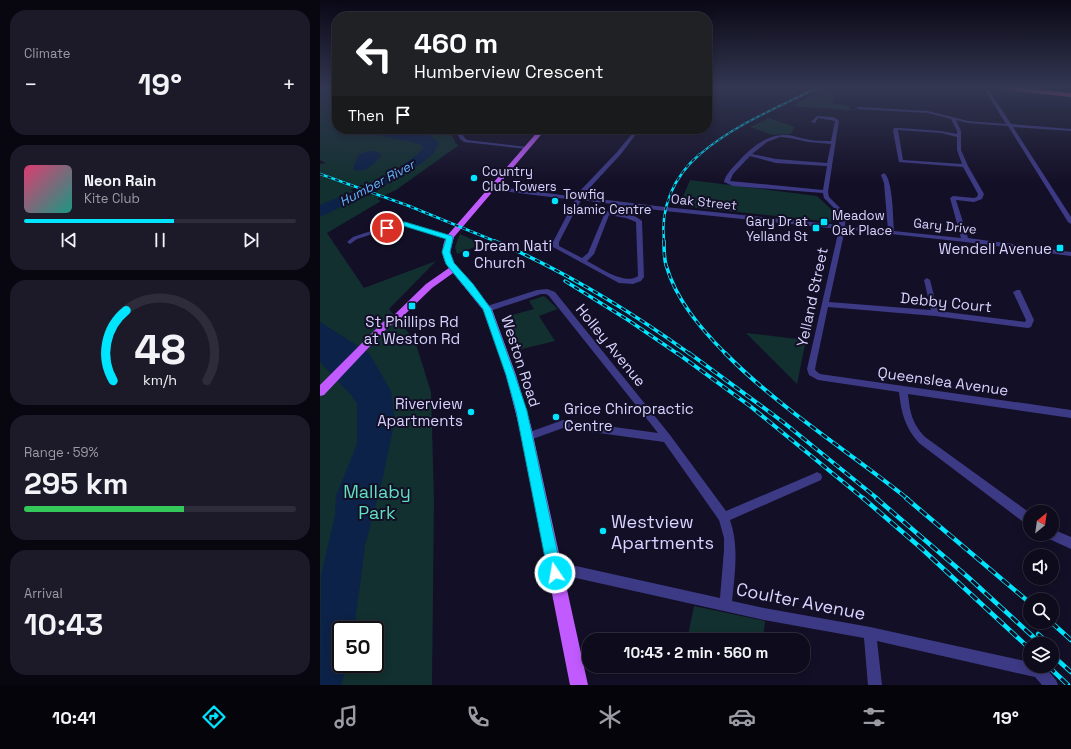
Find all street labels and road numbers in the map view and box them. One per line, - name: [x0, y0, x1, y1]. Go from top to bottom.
- street label: Oak Street: [670, 190, 738, 214]
- street label: Gary Drive: [913, 214, 977, 238]
- street label: Yelland Street: [792, 245, 832, 349]
- street label: Debby Court: [899, 288, 993, 316]
- street label: Holley Avenue: [572, 300, 650, 390]
- street label: Weston Road: [497, 313, 545, 409]
- street label: Queenslea Avenue: [876, 362, 1010, 400]
- street label: Coulter Avenue: [734, 577, 868, 625]

